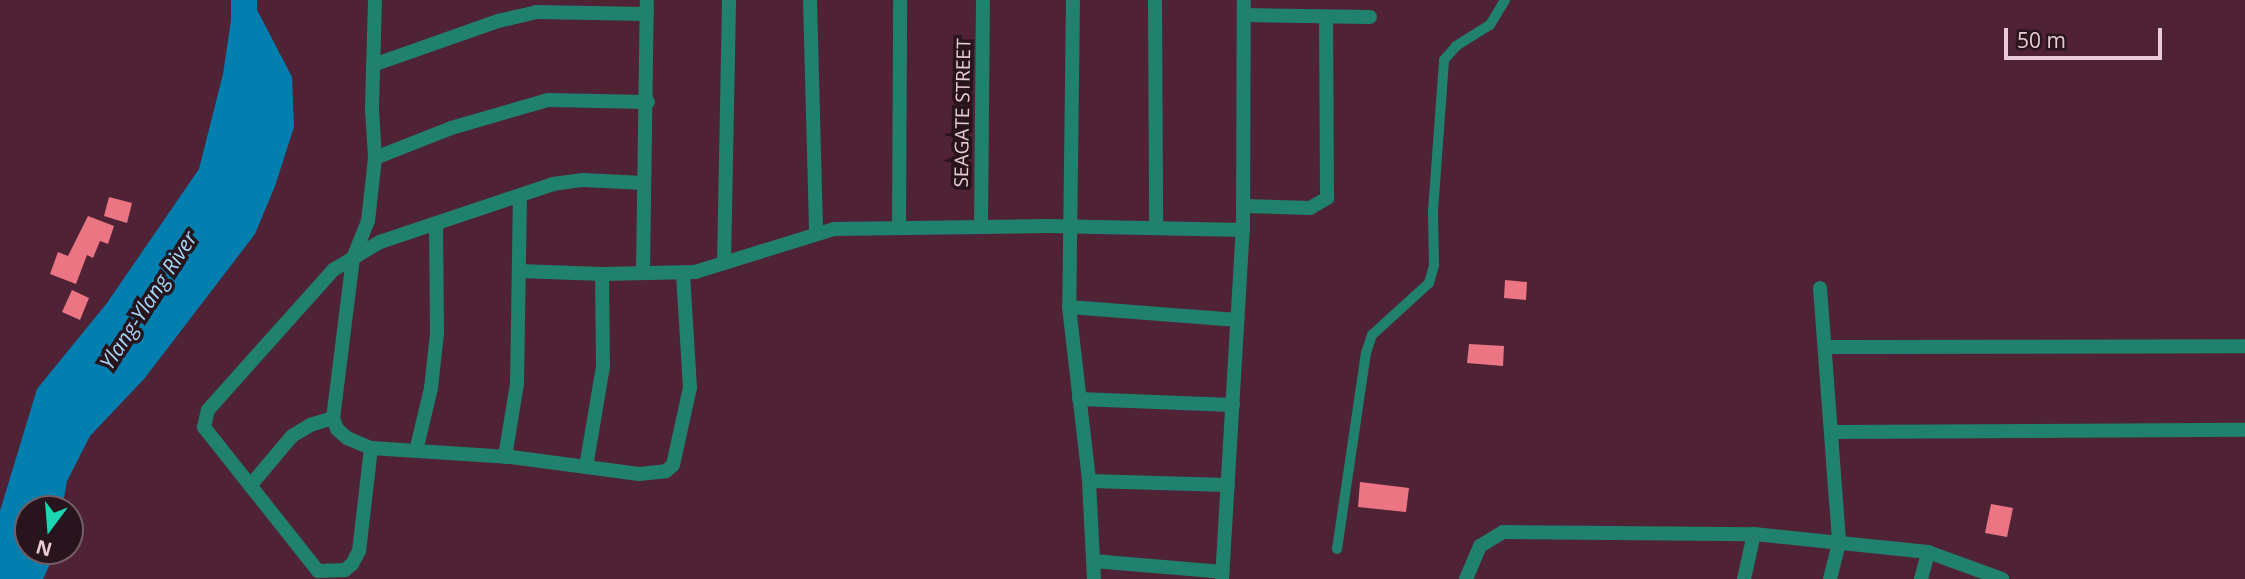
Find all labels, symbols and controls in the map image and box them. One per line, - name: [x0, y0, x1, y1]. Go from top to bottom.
- scale bar: [2007, 14, 2164, 58]
- text: 50 m: [2017, 26, 2066, 54]
- street label: SEAGATE STREET: [950, 38, 976, 188]
- water label: Ylang-Ylang River: [94, 226, 202, 374]
- north arrow: [14, 495, 84, 565]
- text: N: [33, 534, 55, 563]

